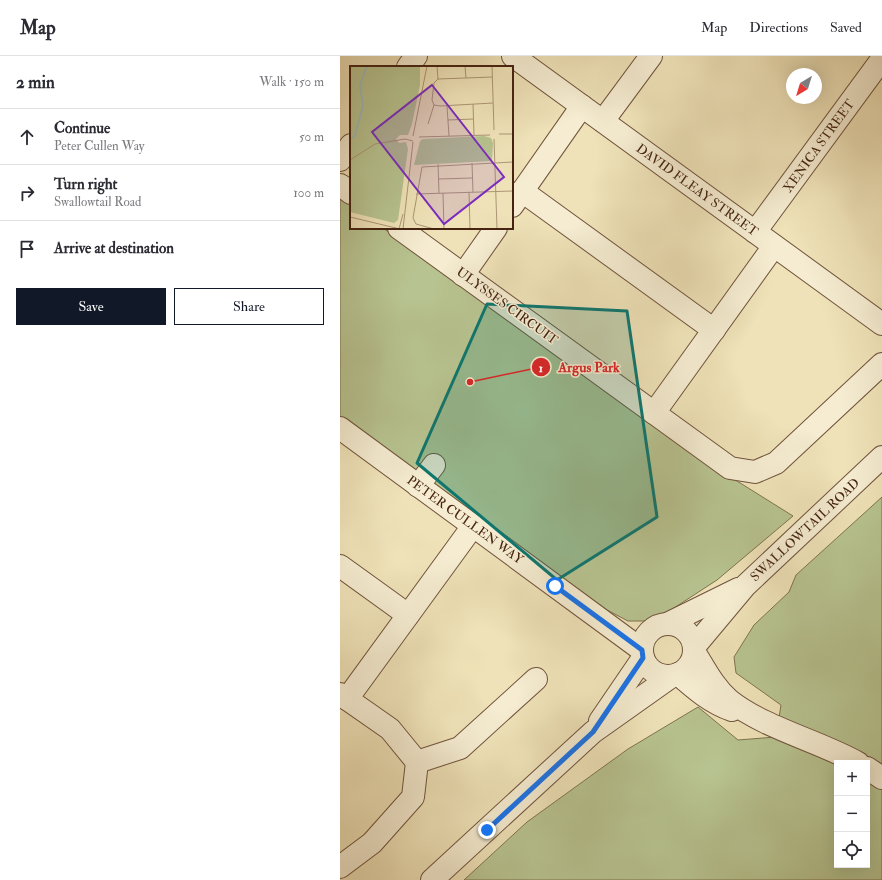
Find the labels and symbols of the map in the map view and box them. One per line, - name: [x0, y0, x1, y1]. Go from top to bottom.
- inset map: [350, 66, 513, 229]
- north arrow: [786, 68, 822, 104]
- street label: XENICA STREET: [780, 96, 858, 196]
- street label: DAVID FLEAY STREET: [633, 140, 761, 240]
- street label: ULYSSES CIRCUIT: [453, 264, 561, 348]
- callout: Argus Park: [531, 354, 628, 380]
- text: Argus Park: [557, 359, 620, 377]
- text: 1: [539, 361, 543, 376]
- street label: PETER CULLEN WAY: [404, 472, 527, 568]
- street label: SWALLOWTAIL ROAD: [747, 475, 863, 585]
- route start: [546, 577, 564, 595]
- route end: [478, 821, 496, 839]

